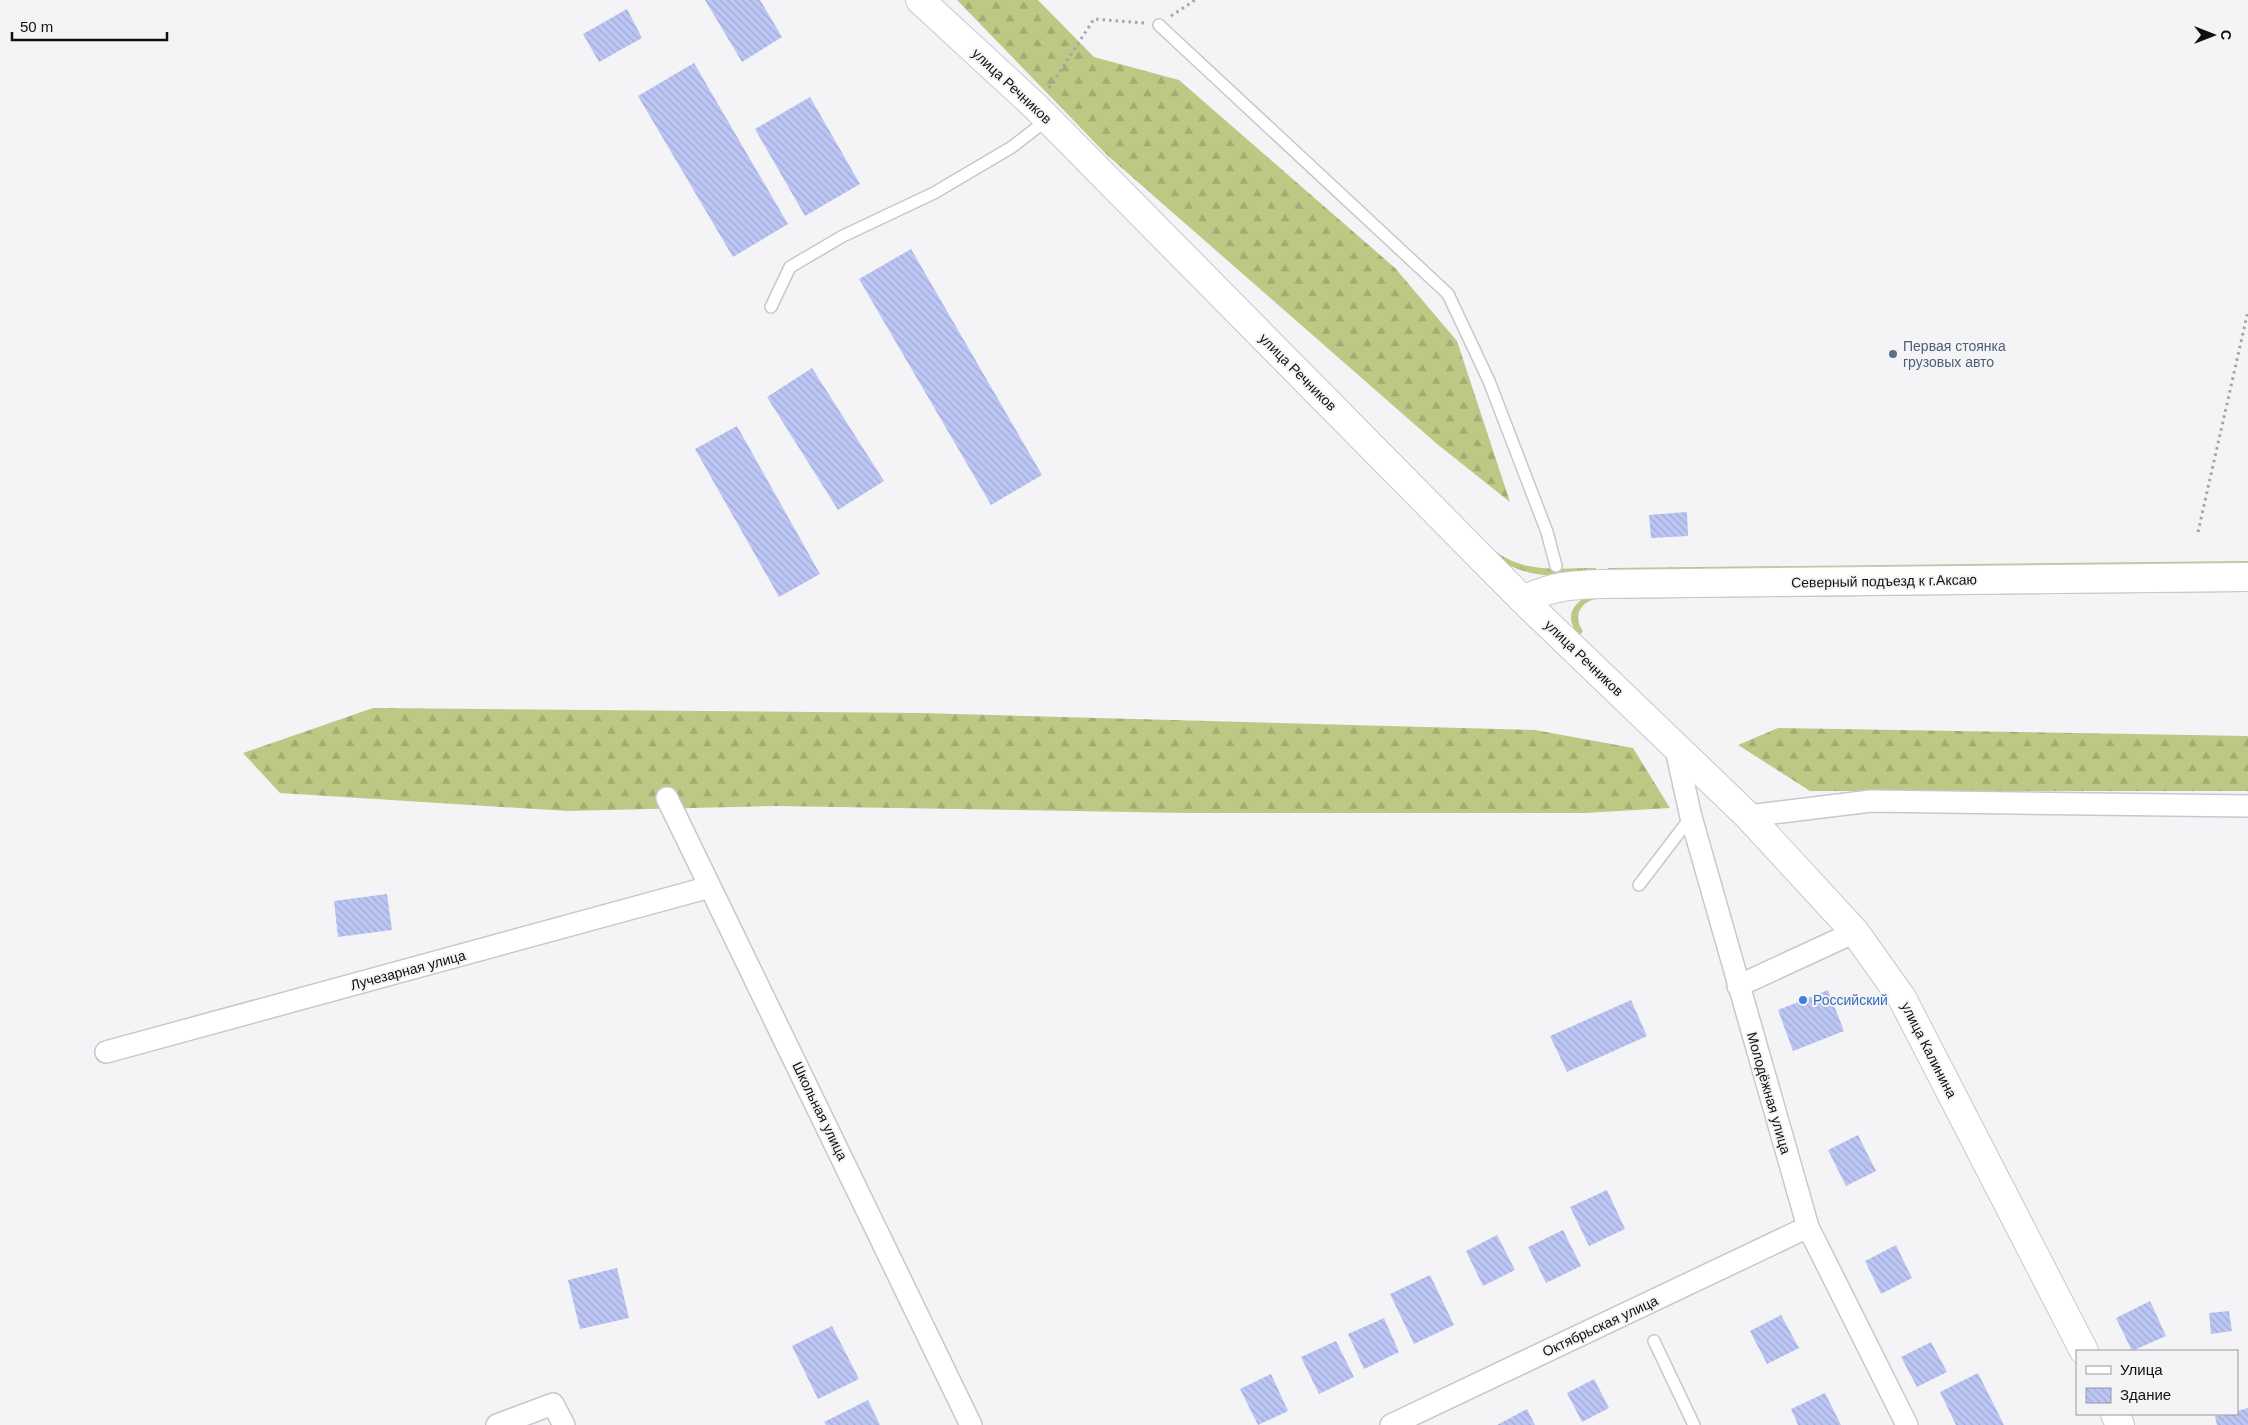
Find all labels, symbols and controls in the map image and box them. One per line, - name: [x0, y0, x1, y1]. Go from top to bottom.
- scale bar: [12, 10, 168, 42]
- north arrow: [2188, 10, 2238, 60]
- text: 50 m: [20, 18, 53, 35]
- text: С: [2218, 30, 2234, 40]
- street label: улица Речников: [969, 45, 1055, 127]
- street label: улица Речников: [1256, 330, 1340, 414]
- place label: Первая стоянка грузовых авто: [1903, 338, 2006, 370]
- marker: Первая стоянка грузовых авто: [1887, 348, 1899, 360]
- street label: Северный подъезд к г.Аксаю: [1791, 571, 1977, 591]
- street label: улица Речников: [1541, 617, 1627, 699]
- street label: Лучезарная улица: [349, 947, 468, 993]
- place label: Российский: [1813, 992, 1888, 1008]
- marker: Российский: [1797, 994, 1809, 1006]
- street label: улица Калинина: [1898, 999, 1960, 1101]
- street label: Молодёжная улица: [1744, 1030, 1794, 1156]
- street label: Школьная улица: [789, 1059, 851, 1163]
- street label: Октябрьская улица: [1540, 1292, 1660, 1360]
- legend: [2076, 1350, 2238, 1415]
- text: Улица: [2120, 1361, 2163, 1378]
- text: Здание: [2120, 1386, 2171, 1403]

